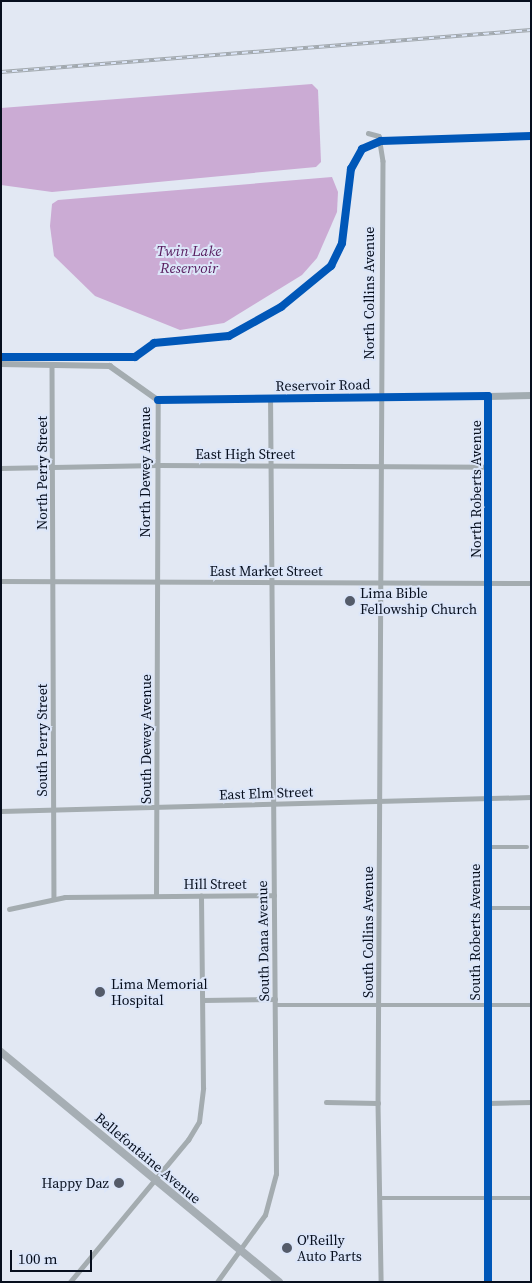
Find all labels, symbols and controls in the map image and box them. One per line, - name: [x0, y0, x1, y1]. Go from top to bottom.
- street label: North Collins Avenue: [361, 227, 377, 359]
- water label: Twin Lake Reservoir: [157, 241, 221, 276]
- street label: Reservoir Road: [275, 376, 371, 394]
- street label: North Dewey Avenue: [137, 407, 153, 537]
- street label: North Perry Street: [34, 416, 50, 530]
- street label: North Roberts Avenue: [468, 420, 484, 558]
- street label: East High Street: [195, 446, 295, 462]
- street label: East Market Street: [209, 563, 323, 579]
- place label: Lima Bible Fellowship Church: [360, 585, 477, 618]
- marker: Lima Bible Fellowship Church: [344, 595, 356, 607]
- street label: South Dewey Avenue: [138, 674, 154, 804]
- street label: South Perry Street: [34, 684, 50, 796]
- street label: East Elm Street: [219, 783, 313, 803]
- street label: South Roberts Avenue: [467, 864, 483, 1000]
- street label: South Collins Avenue: [360, 866, 376, 998]
- street label: Hill Street: [184, 876, 246, 892]
- street label: South Dana Avenue: [254, 880, 272, 1002]
- place label: Lima Memorial Hospital: [111, 976, 208, 1009]
- marker: Lima Memorial Hospital: [93, 985, 107, 999]
- street label: Bellefontaine Avenue: [92, 1109, 204, 1207]
- place label: Happy Daz: [41, 1175, 109, 1191]
- marker: Happy Daz: [113, 1177, 125, 1189]
- place label: O'Reilly Auto Parts: [297, 1232, 362, 1264]
- scale bar: [12, 1240, 95, 1272]
- marker: O'Reilly Auto Parts: [281, 1242, 293, 1254]
- text: 100 m: [18, 1248, 58, 1269]

